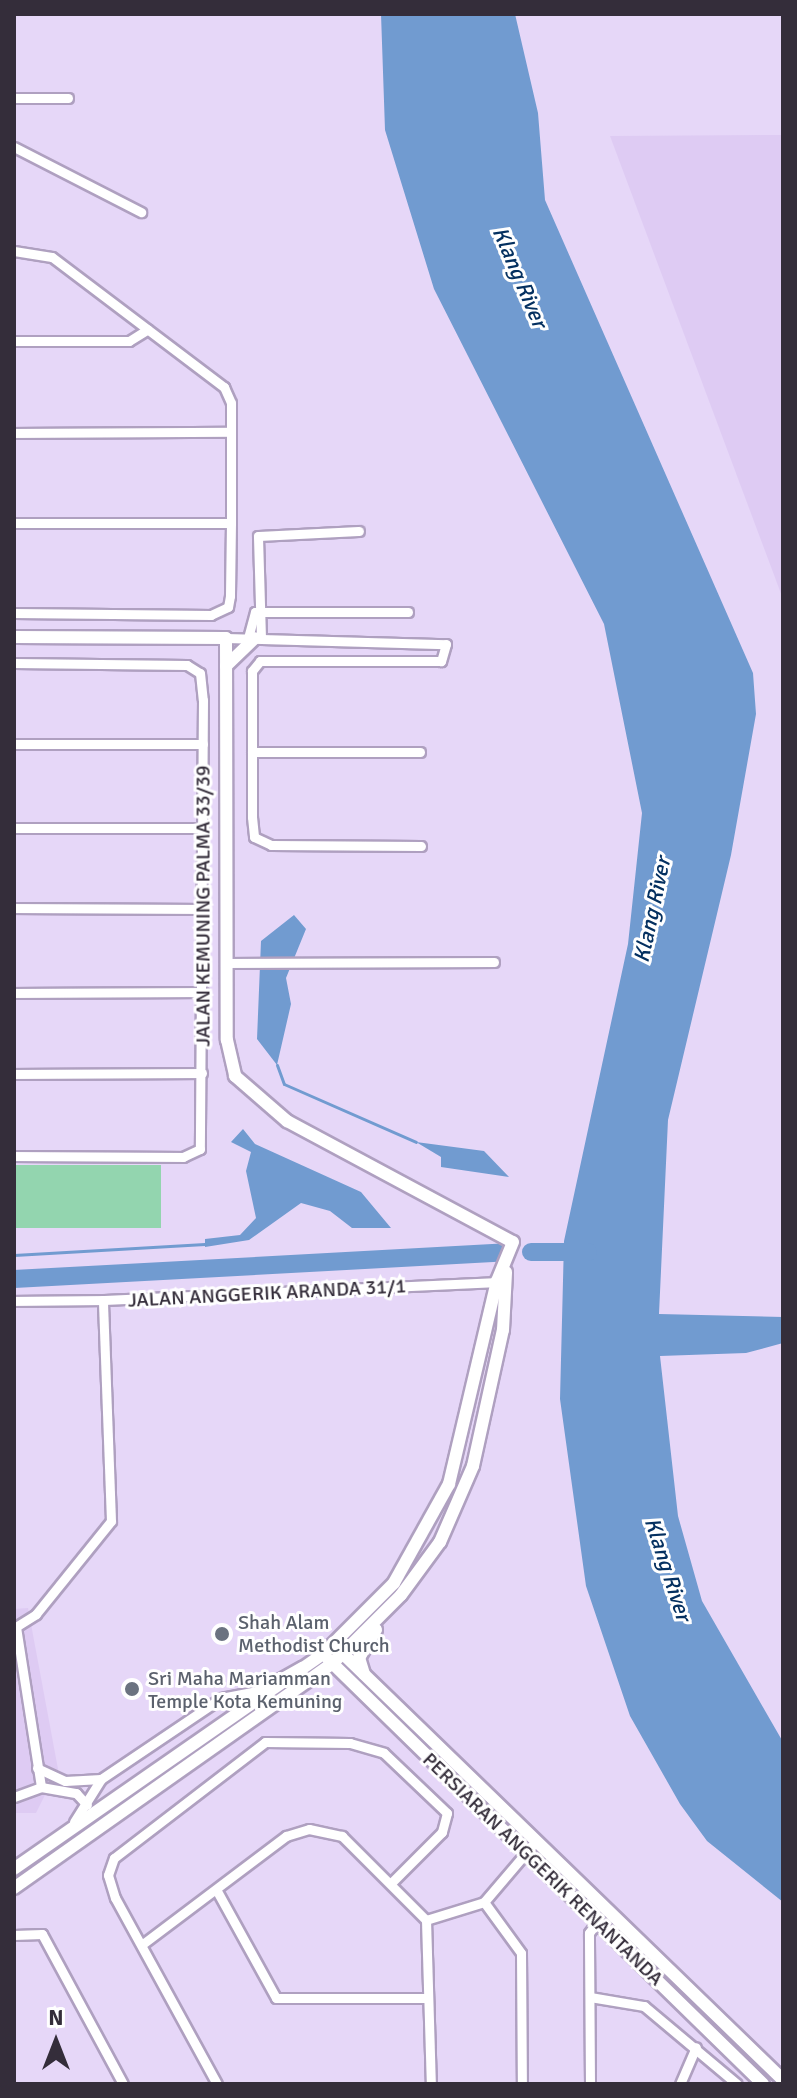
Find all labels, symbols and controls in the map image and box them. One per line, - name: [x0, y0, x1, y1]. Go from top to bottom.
- water label: Klang River: [487, 223, 553, 331]
- street label: JALAN KEMUNING PALMA 33/39: [191, 765, 215, 1047]
- water label: Klang River: [628, 855, 676, 965]
- street label: JALAN ANGGERIK ARANDA 31/1: [127, 1274, 407, 1312]
- water label: Klang River: [639, 1514, 697, 1624]
- place label: Shah Alam Methodist Church: [238, 1610, 390, 1657]
- marker: Shah Alam Methodist Church: [213, 1625, 231, 1643]
- place label: Sri Maha Mariamman Temple Kota Kemuning: [148, 1666, 342, 1713]
- marker: Sri Maha Mariamman Temple Kota Kemuning: [123, 1680, 141, 1698]
- street label: PERSIARAN ANGGERIK RENANTANDA: [418, 1747, 668, 1991]
- north arrow: [16, 2002, 96, 2082]
- text: N: [48, 2004, 64, 2031]

